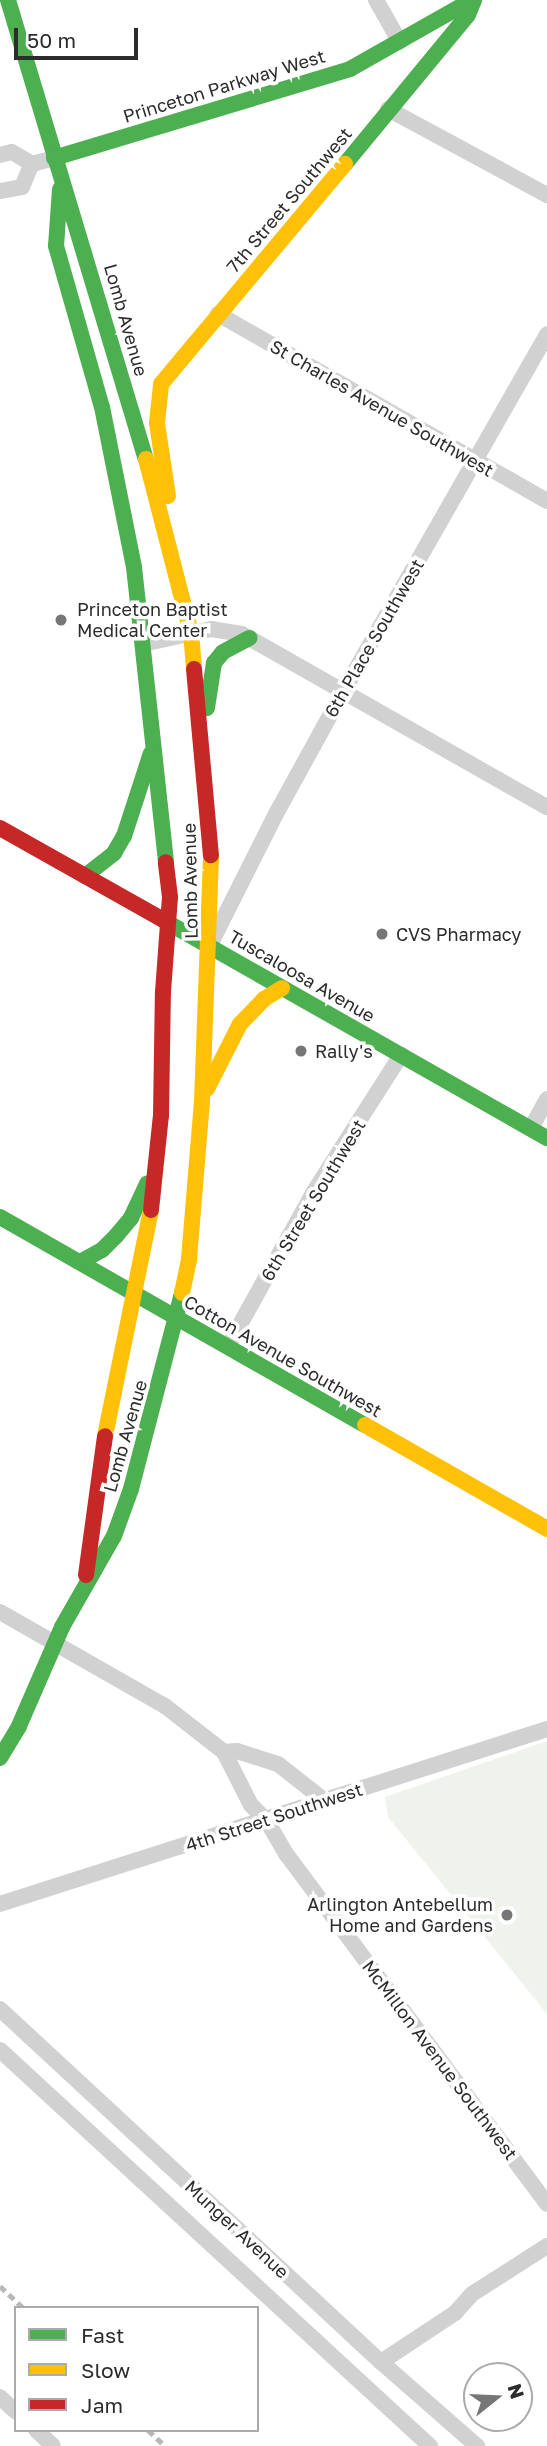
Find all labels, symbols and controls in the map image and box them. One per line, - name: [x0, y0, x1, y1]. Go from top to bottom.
- scale bar: [18, 14, 142, 58]
- text: 50 m: [27, 27, 76, 53]
- street label: Princeton Parkway West: [120, 45, 328, 127]
- street label: 7th Street Southwest: [222, 123, 356, 277]
- street label: Lomb Avenue: [100, 261, 152, 379]
- street label: St Charles Avenue Southwest: [266, 335, 498, 481]
- street label: 6th Place Southwest: [320, 555, 428, 721]
- place label: Princeton Baptist Medical Center: [77, 599, 228, 642]
- marker: Princeton Baptist Medical Center: [51, 610, 71, 630]
- street label: Lomb Avenue: [178, 823, 202, 939]
- place label: CVS Pharmacy: [396, 923, 521, 945]
- street label: Tuscaloosa Avenue: [225, 925, 379, 1027]
- marker: CVS Pharmacy: [374, 926, 390, 942]
- place label: Rally's: [315, 1040, 373, 1062]
- marker: Rally's: [293, 1043, 309, 1059]
- street label: 6th Street Southwest: [256, 1115, 370, 1285]
- street label: Cotton Avenue Southwest: [180, 1291, 386, 1421]
- street label: Lomb Avenue: [99, 1377, 151, 1495]
- street label: 4th Street Southwest: [183, 1778, 365, 1856]
- place label: Arlington Antebellum Home and Gardens: [307, 1894, 493, 1937]
- marker: Arlington Antebellum Home and Gardens: [499, 1907, 515, 1923]
- street label: McMillon Avenue Southwest: [358, 1956, 522, 2164]
- street label: Munger Avenue: [181, 2175, 293, 2283]
- legend: [14, 2306, 259, 2432]
- text: Fast: [81, 2322, 124, 2348]
- text: Slow: [81, 2357, 130, 2383]
- north arrow: [463, 2362, 533, 2432]
- text: N: [503, 2381, 530, 2401]
- text: Jam: [81, 2392, 123, 2418]

